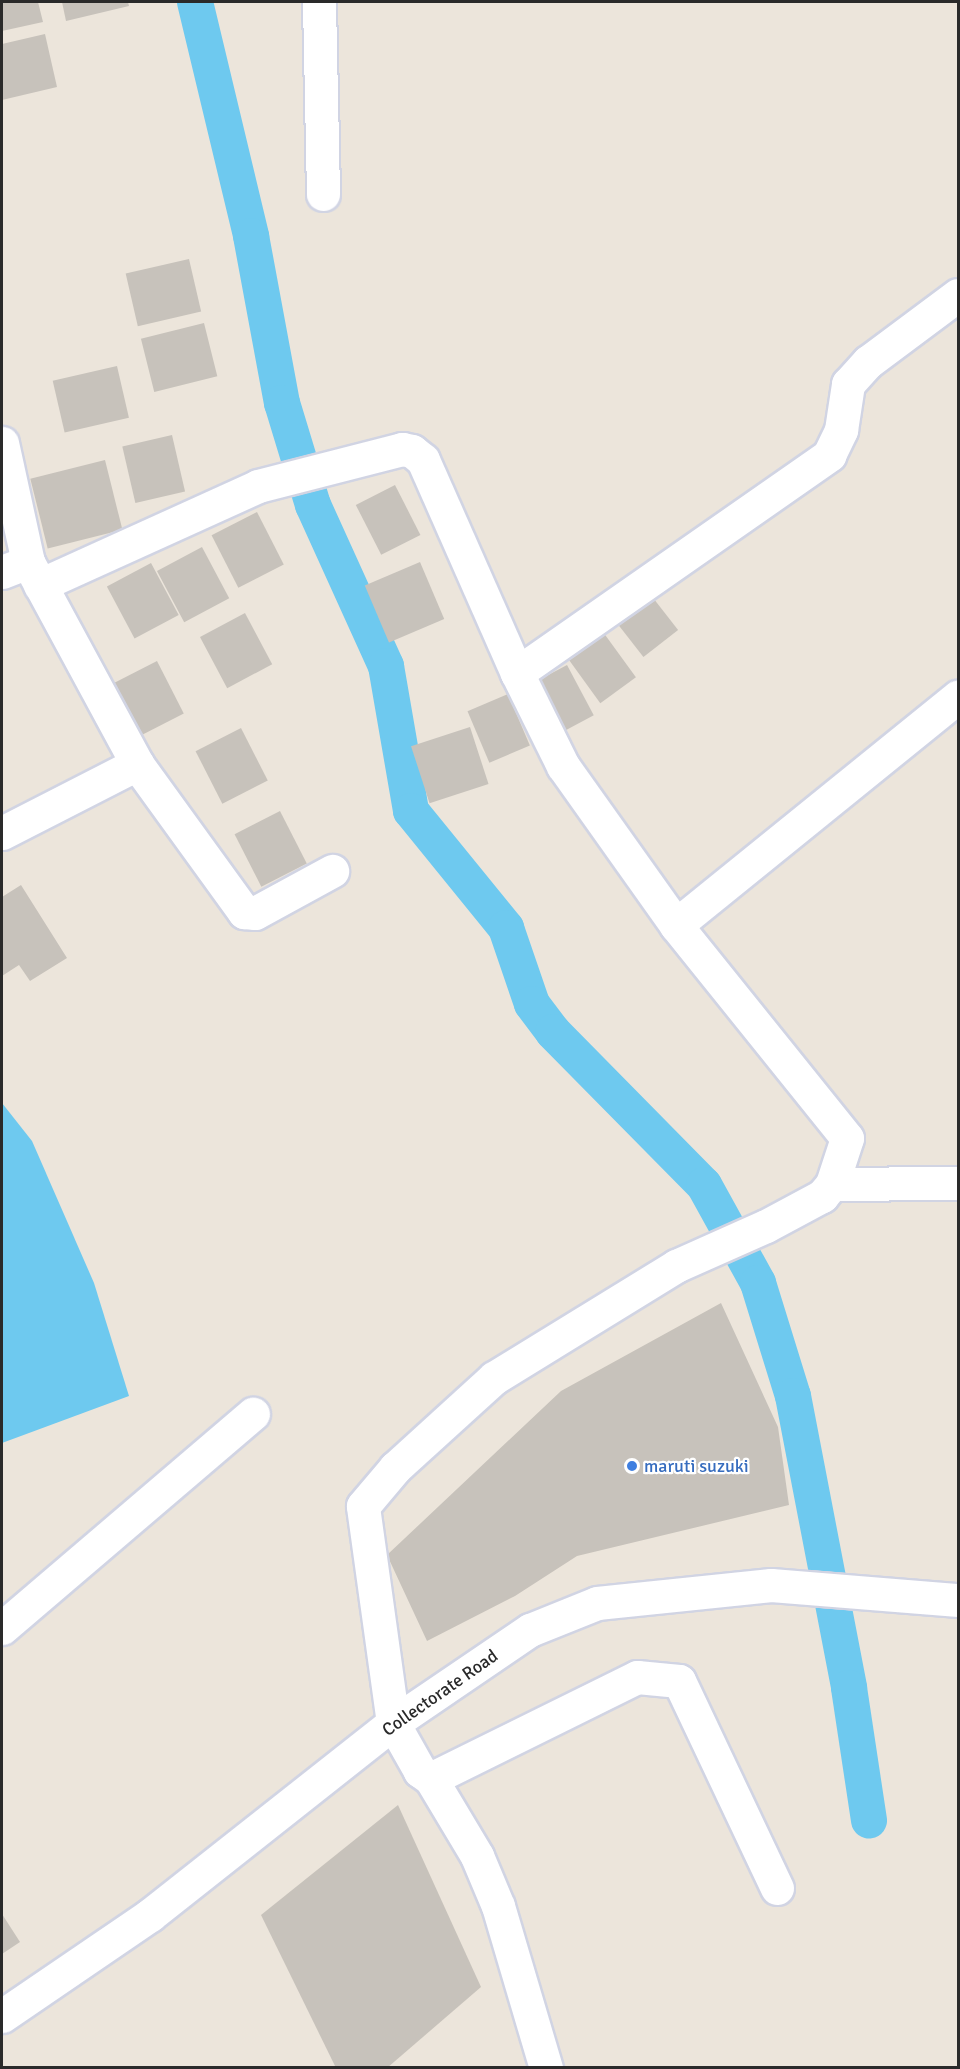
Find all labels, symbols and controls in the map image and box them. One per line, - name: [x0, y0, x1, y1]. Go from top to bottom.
- place label: maruti suzuki: [644, 1455, 749, 1477]
- marker: maruti suzuki: [625, 1459, 639, 1473]
- street label: Collectorate Road: [378, 1645, 502, 1741]

